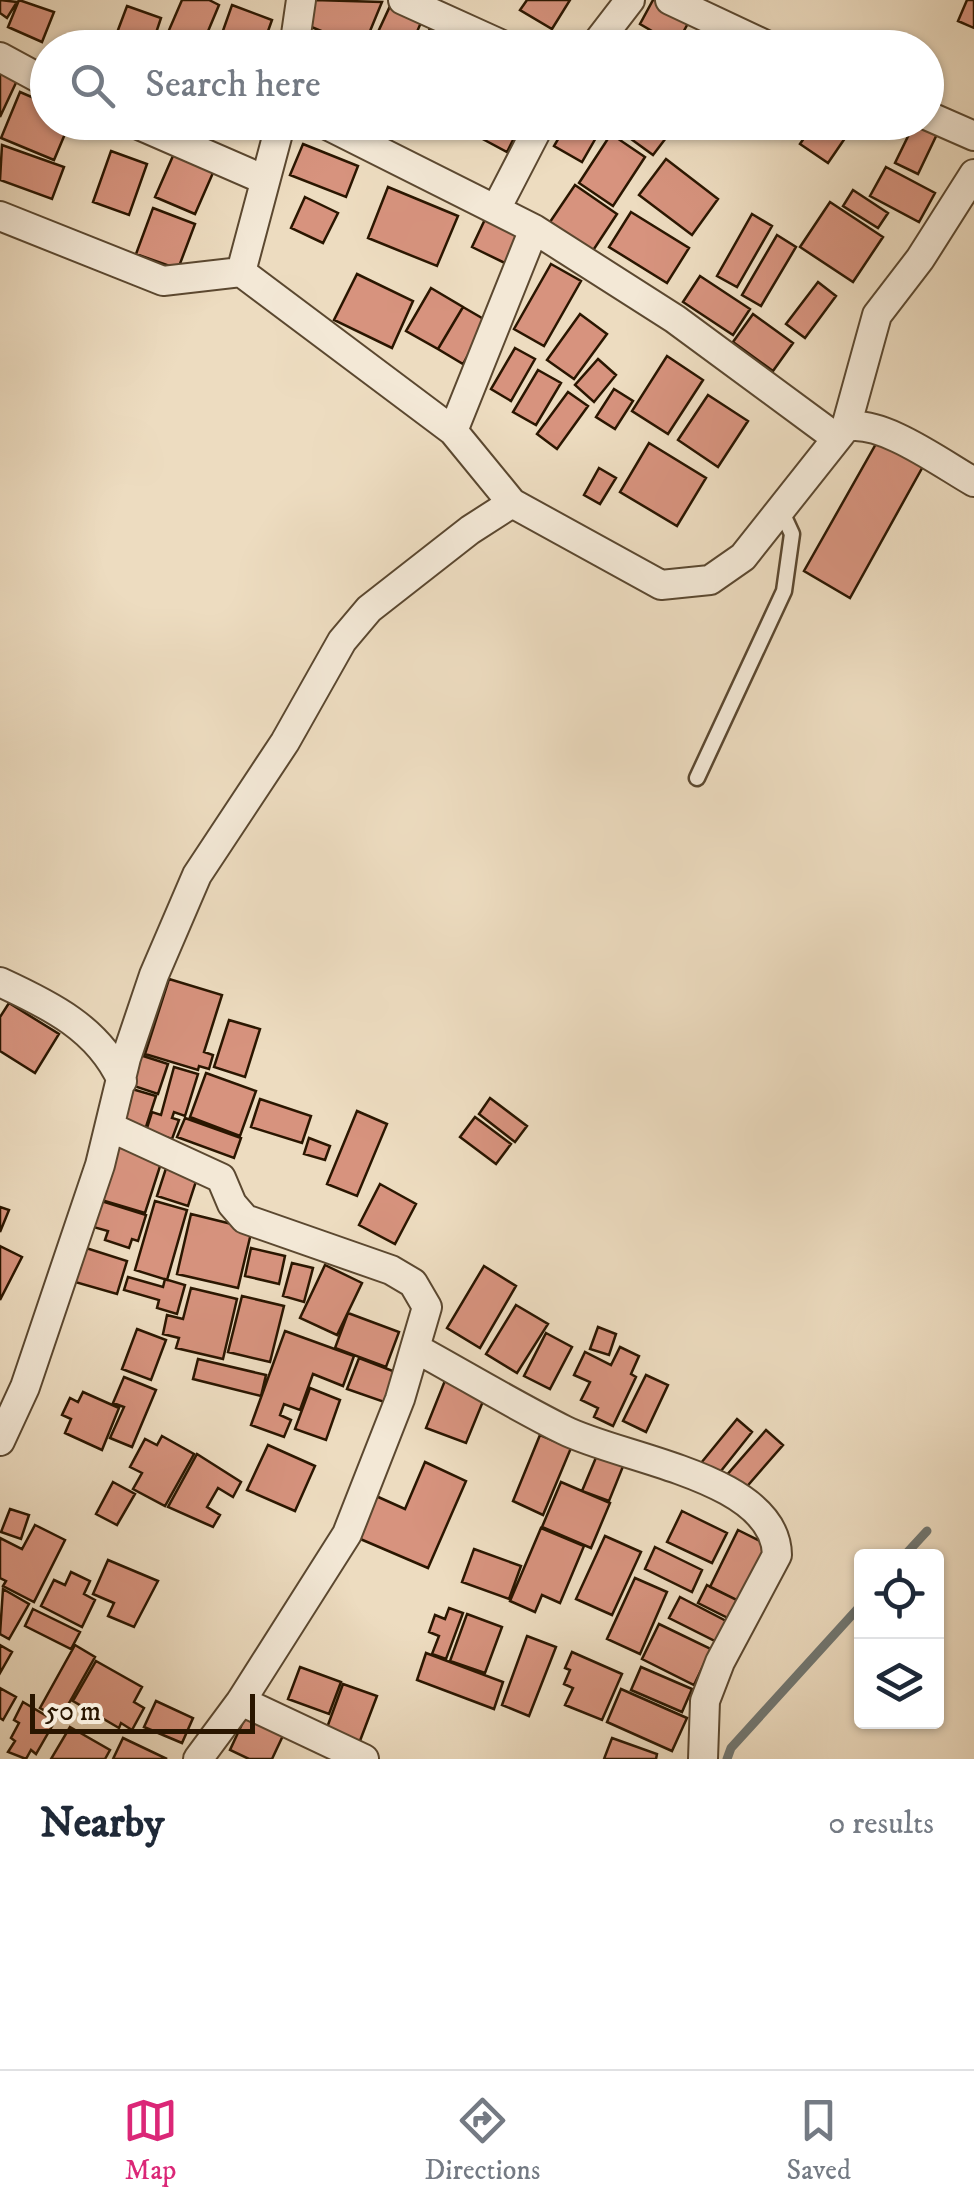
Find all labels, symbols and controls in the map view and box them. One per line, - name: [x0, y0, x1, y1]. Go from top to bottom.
- search box: [30, 30, 944, 140]
- icon: search: [65, 58, 120, 113]
- text: Search here: [145, 61, 321, 109]
- map controls: [854, 1549, 944, 1729]
- button: locate: [854, 1549, 944, 1639]
- button: layers: [854, 1639, 944, 1729]
- scale bar: [30, 1689, 255, 1734]
- text: 50 m: [45, 1694, 101, 1729]
- text: Nearby: [40, 1798, 164, 1850]
- text: 0 results: [828, 1804, 934, 1844]
- tab: Map: [123, 2093, 178, 2188]
- tab: Directions: [424, 2093, 540, 2188]
- tab: Saved: [787, 2093, 851, 2188]

